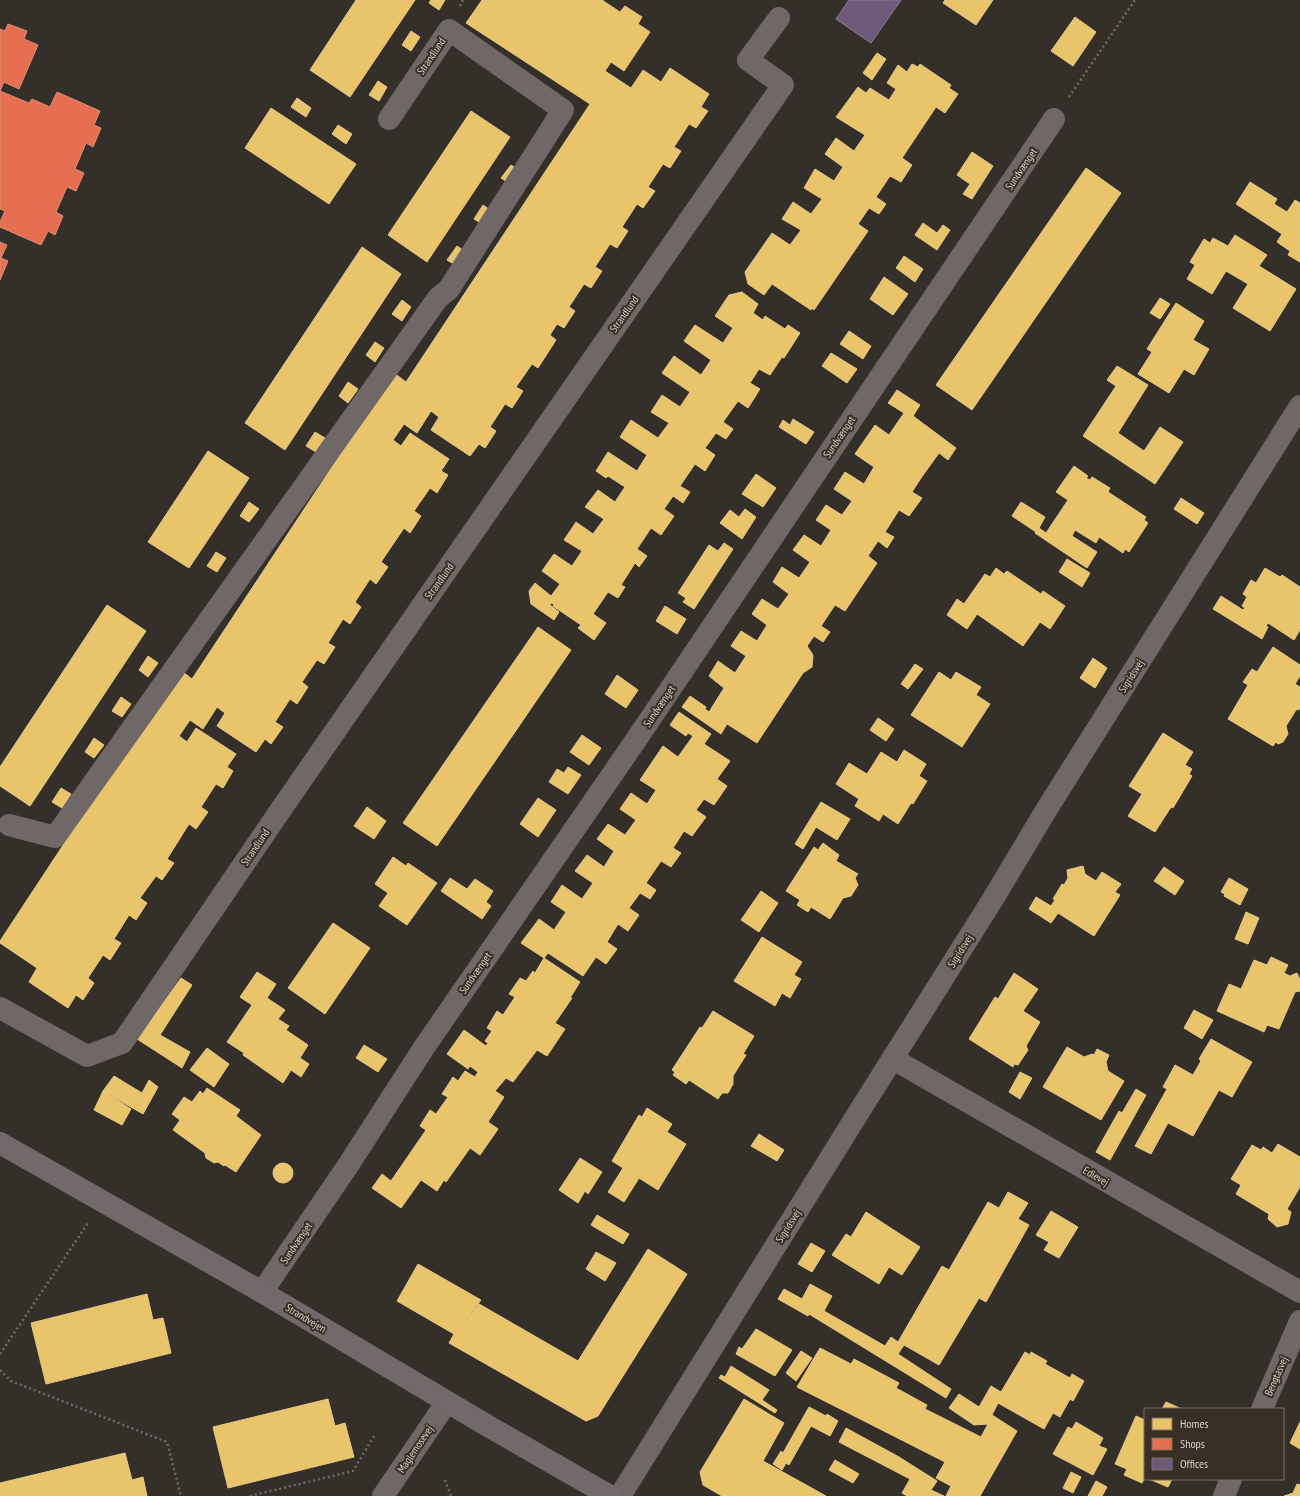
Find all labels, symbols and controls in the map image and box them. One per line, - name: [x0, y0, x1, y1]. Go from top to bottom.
- street label: Strandlund: [414, 35, 449, 77]
- street label: Sundvænget: [1002, 145, 1040, 193]
- street label: Strandlund: [606, 293, 642, 335]
- street label: Sundvænget: [820, 413, 858, 461]
- street label: Strandlund: [421, 560, 457, 602]
- street label: Sigridsvej: [1115, 657, 1147, 695]
- street label: Sundvænget: [640, 682, 678, 730]
- street label: Strandlund: [238, 826, 273, 868]
- street label: Sigridsvej: [944, 932, 976, 970]
- street label: Sundvænget: [456, 950, 494, 996]
- street label: Edlevej: [1081, 1163, 1111, 1189]
- street label: Sigridsvej: [772, 1207, 804, 1245]
- street label: Sundvænget: [277, 1219, 315, 1267]
- street label: Strandvejen: [283, 1300, 329, 1336]
- street label: Bengtasvej: [1261, 1354, 1291, 1398]
- legend: [1144, 1408, 1284, 1480]
- text: Homes: [1180, 1416, 1208, 1431]
- street label: Maglemosevej: [394, 1423, 436, 1475]
- text: Shops: [1180, 1436, 1205, 1451]
- text: Offices: [1180, 1456, 1208, 1471]

